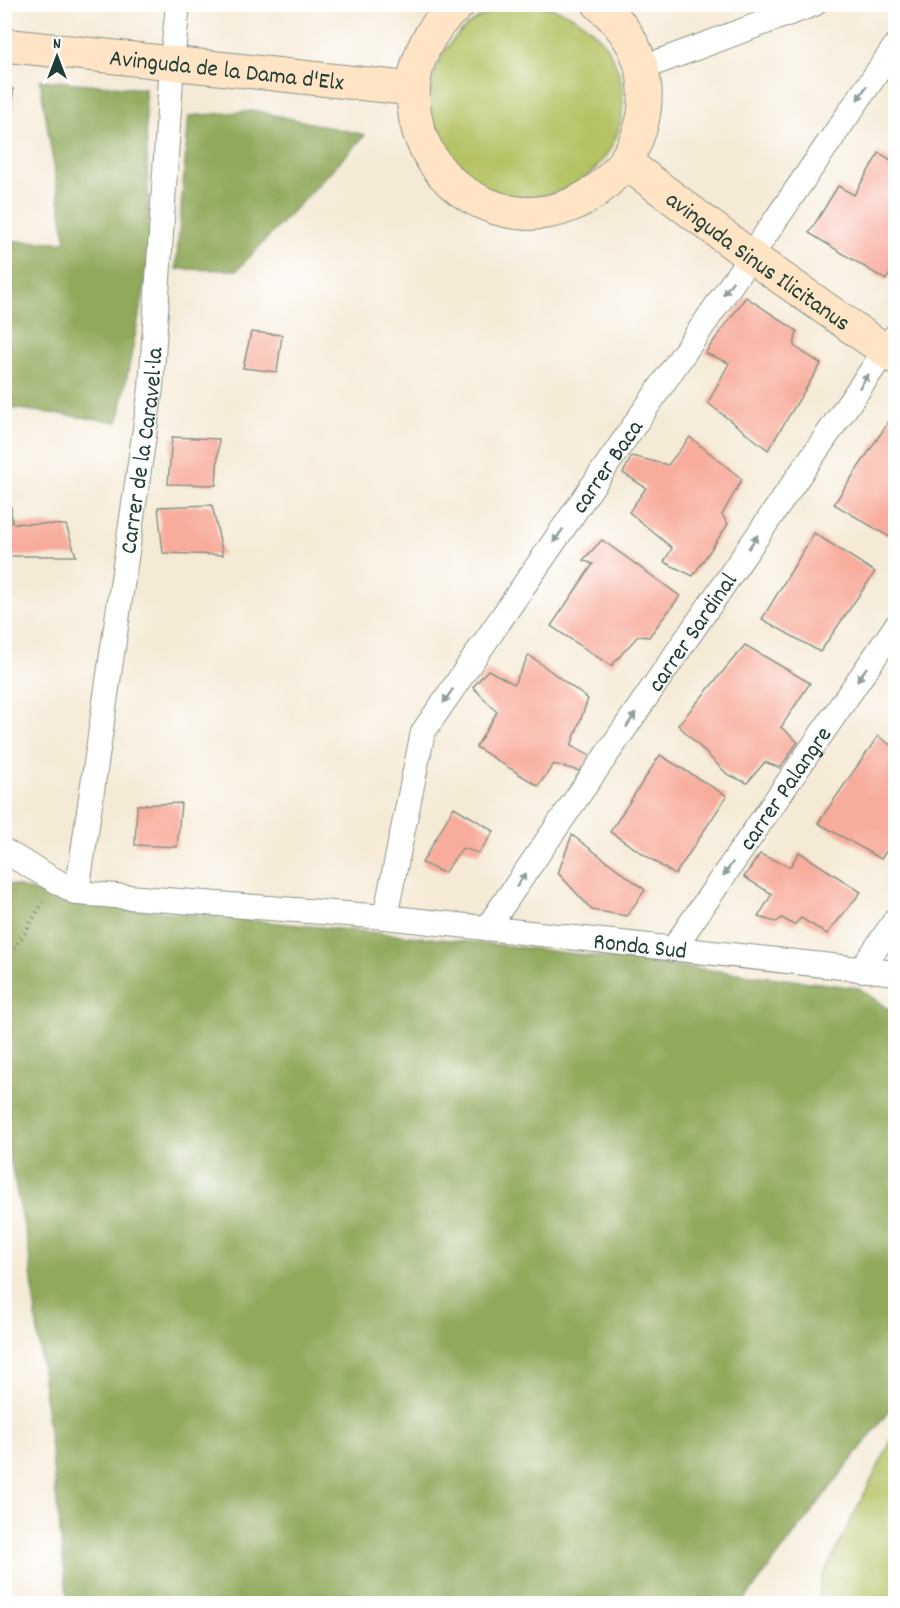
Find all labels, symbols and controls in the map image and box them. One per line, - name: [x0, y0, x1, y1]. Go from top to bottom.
- north arrow: [27, 27, 87, 87]
- text: N: [53, 33, 61, 56]
- street label: Avinguda de la Dama d'Elx: [107, 42, 346, 101]
- one-way arrow: [857, 85, 868, 101]
- street label: avinguda Sinus Ilicitanus: [657, 184, 857, 341]
- one-way arrow: [722, 280, 734, 296]
- street label: Carrer de la Caravel·la: [113, 346, 174, 556]
- one-way arrow: [858, 373, 870, 389]
- street label: carrer Baca: [564, 413, 654, 521]
- one-way arrow: [552, 527, 564, 543]
- one-way arrow: [747, 534, 759, 550]
- street label: carrer Sardinal: [641, 567, 747, 700]
- one-way arrow: [856, 665, 868, 681]
- one-way arrow: [442, 688, 454, 704]
- one-way arrow: [625, 712, 637, 728]
- street label: carrer Palangre: [732, 721, 842, 858]
- one-way arrow: [722, 860, 734, 876]
- one-way arrow: [515, 873, 527, 889]
- street label: Ronda Sud: [592, 926, 688, 970]

